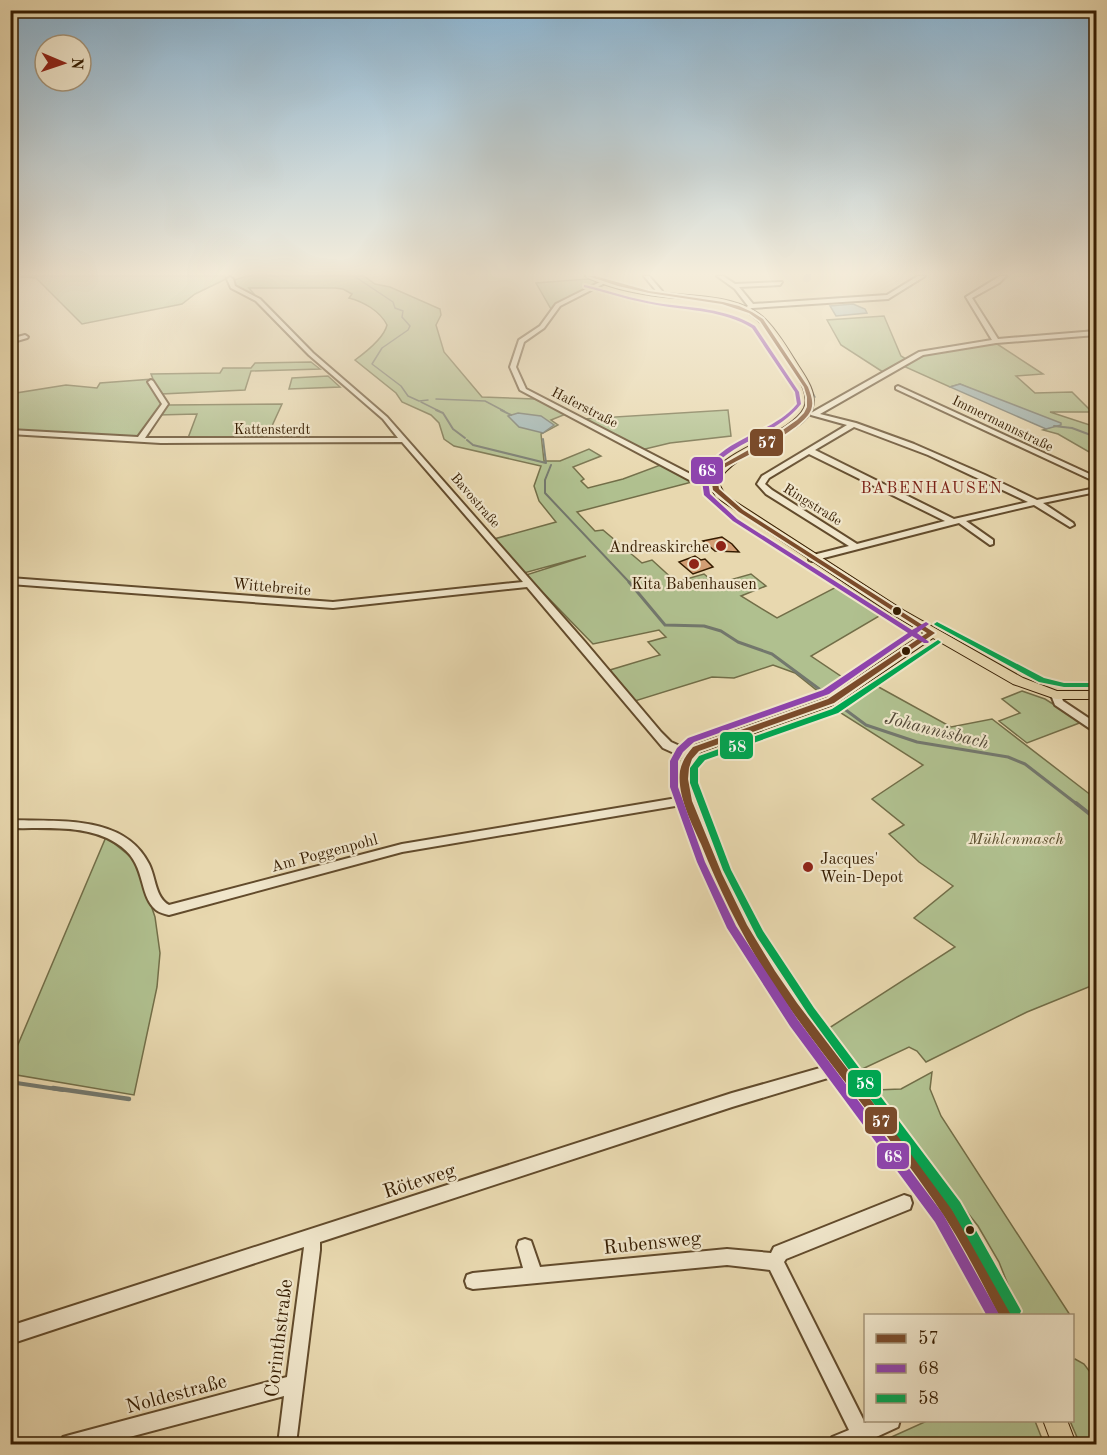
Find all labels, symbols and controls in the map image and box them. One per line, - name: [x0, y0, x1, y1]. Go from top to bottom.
- north arrow: [33, 33, 93, 93]
- text: N: [68, 57, 84, 71]
- street label: Haferstraße: [549, 385, 620, 431]
- street label: Immermannstraße: [950, 393, 1055, 454]
- street label: Kattensterdt: [234, 423, 310, 437]
- line badge: 57: [749, 428, 784, 457]
- text: 57: [758, 436, 776, 452]
- line badge: 68: [690, 456, 724, 485]
- text: 68: [698, 464, 716, 480]
- street label: Bavostraße: [448, 471, 503, 531]
- street label: Ringstraße: [781, 481, 844, 528]
- district label: BABENHAUSEN: [861, 481, 1003, 497]
- marker: Andreaskirche: [714, 539, 728, 553]
- place label: Andreaskirche: [609, 540, 709, 556]
- marker: Kita Babenhausen: [687, 557, 701, 571]
- street label: Wittebreite: [232, 577, 312, 599]
- place label: Kita Babenhausen: [631, 577, 757, 593]
- unlabelled marker: [891, 605, 903, 617]
- unlabelled marker: [900, 645, 912, 657]
- water label: Johannisbach: [883, 709, 990, 753]
- line badge: 58: [719, 731, 754, 760]
- text: 58: [728, 740, 746, 756]
- street label: Am Poggenpohl: [269, 832, 380, 876]
- park label: Mühlenmasch: [967, 832, 1064, 848]
- place label: Jacques' Wein-Depot: [820, 852, 904, 886]
- marker: Jacques' Wein-Depot: [801, 860, 815, 874]
- line badge: 58: [847, 1069, 882, 1098]
- text: 58: [856, 1077, 874, 1093]
- line badge: 57: [864, 1106, 898, 1135]
- text: 57: [872, 1115, 890, 1131]
- line badge: 68: [876, 1142, 910, 1170]
- text: 68: [884, 1150, 902, 1166]
- street label: Röteweg: [381, 1161, 459, 1203]
- unlabelled marker: [964, 1224, 976, 1236]
- street label: Rubensweg: [602, 1229, 702, 1259]
- street label: Corinthstraße: [263, 1278, 297, 1399]
- legend: [864, 1314, 1074, 1422]
- text: 57: [918, 1330, 939, 1348]
- text: 68: [918, 1360, 939, 1378]
- street label: Noldestraße: [124, 1372, 229, 1418]
- text: 58: [918, 1390, 939, 1408]

